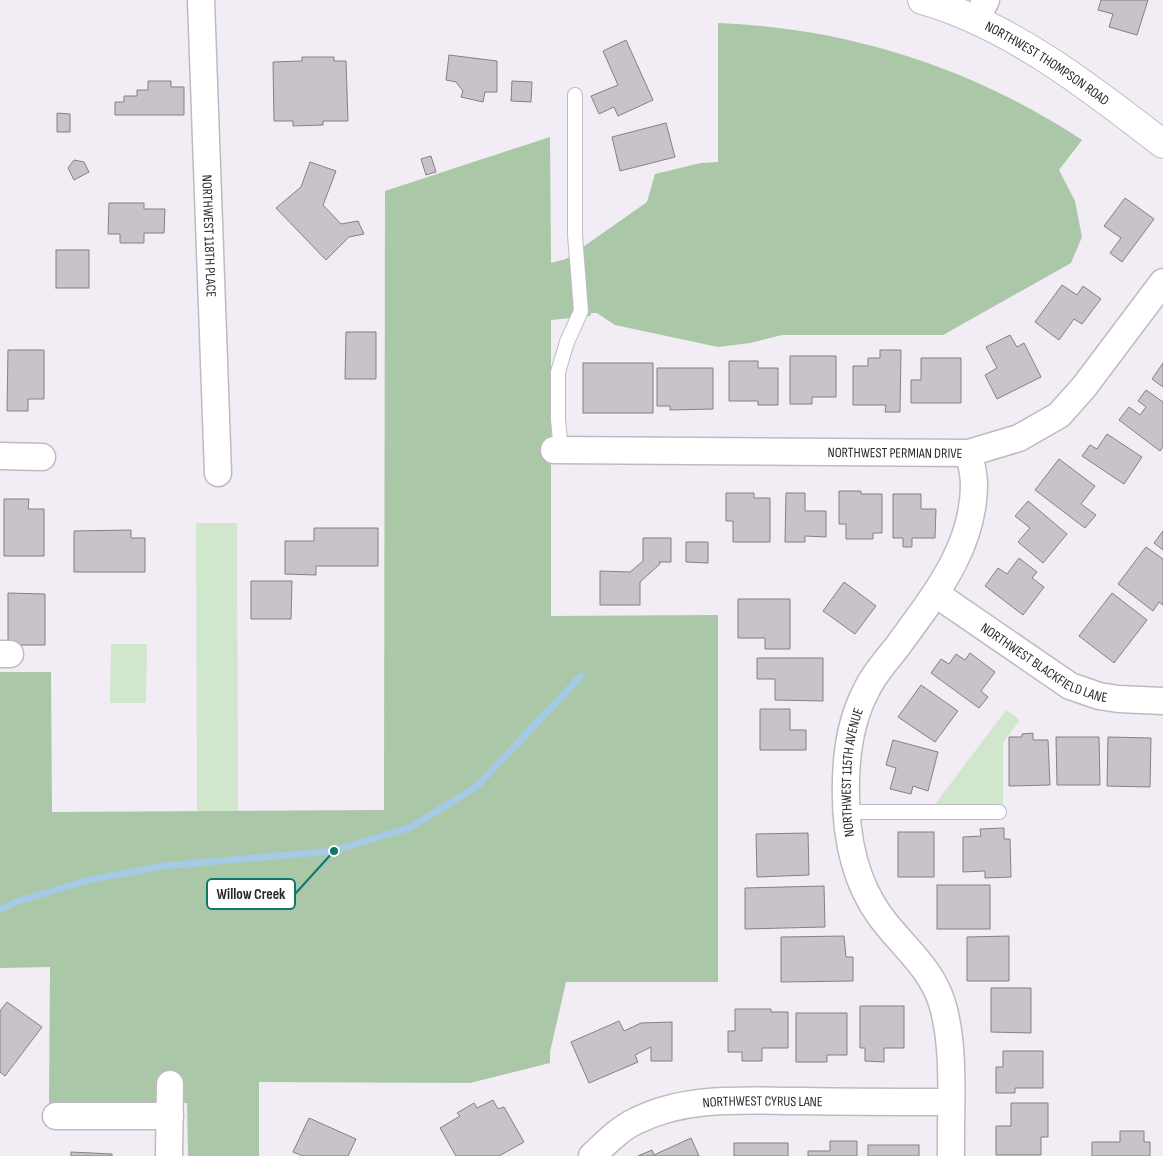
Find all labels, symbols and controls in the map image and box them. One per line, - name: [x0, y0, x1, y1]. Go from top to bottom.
- street label: NORTHWEST THOMPSON ROAD: [982, 17, 1113, 109]
- street label: NORTHWEST 118TH PLACE: [199, 174, 220, 298]
- street label: NORTHWEST PERMIAN DRIVE: [828, 443, 963, 461]
- street label: NORTHWEST BLACKFIELD LANE: [978, 619, 1109, 706]
- street label: NORTHWEST 115TH AVENUE: [837, 706, 866, 838]
- callout: Willow Creek: [207, 879, 295, 909]
- text: Willow Creek: [217, 885, 286, 904]
- street label: NORTHWEST CYRUS LANE: [702, 1092, 823, 1111]

